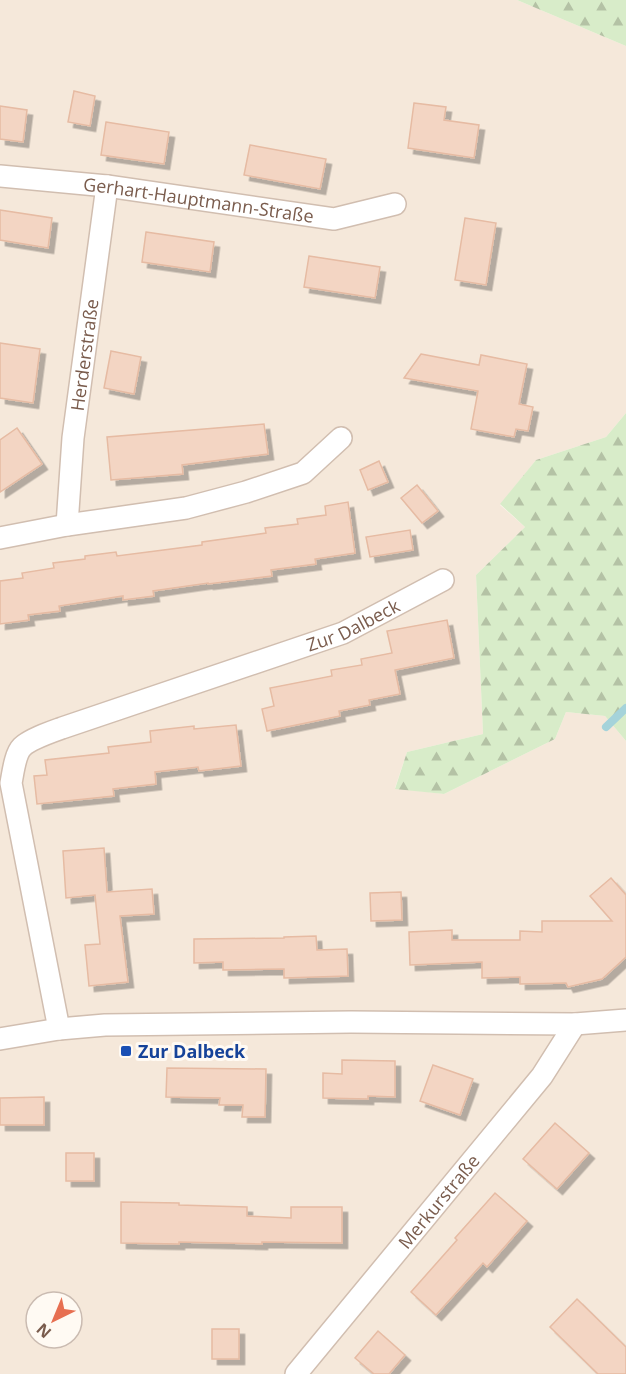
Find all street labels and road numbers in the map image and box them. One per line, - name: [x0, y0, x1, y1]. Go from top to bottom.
- street label: Gerhart-Hauptmann-Straße: [82, 172, 315, 228]
- street label: Herderstraße: [65, 297, 104, 413]
- street label: Zur Dalbeck: [303, 593, 404, 657]
- street label: Merkurstraße: [393, 1149, 485, 1253]

